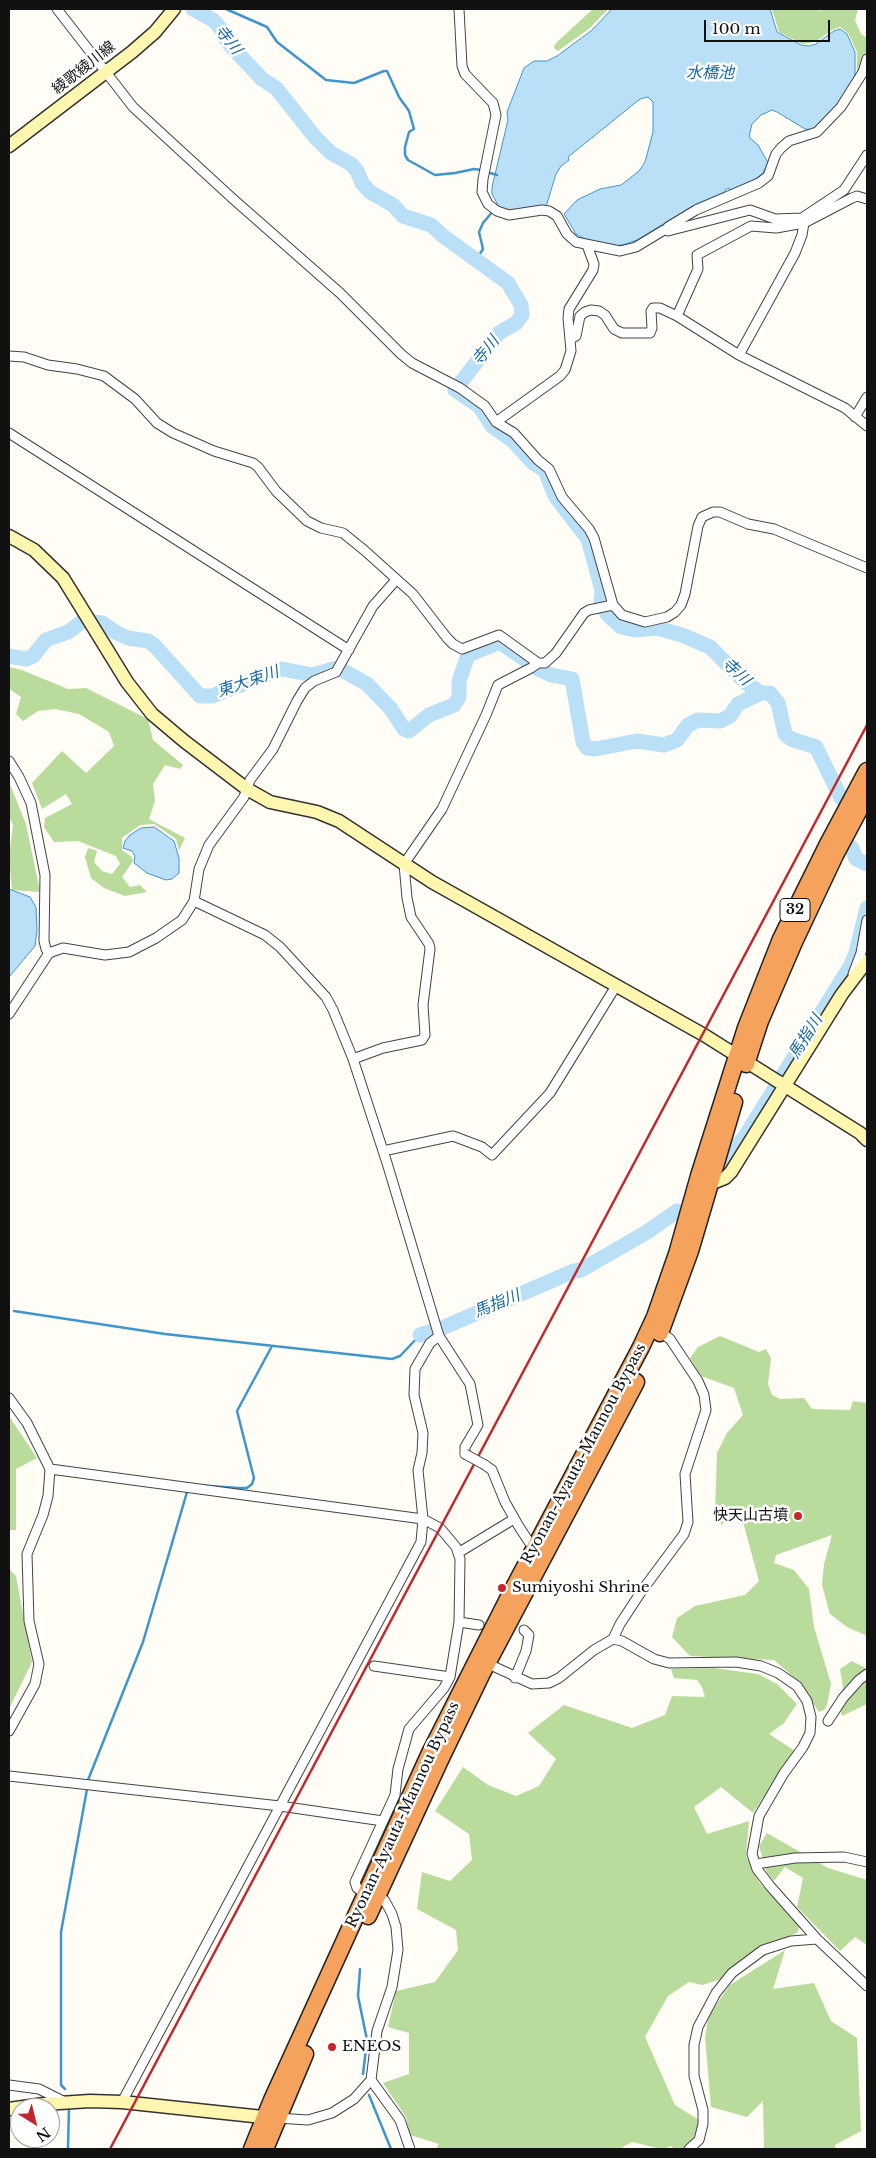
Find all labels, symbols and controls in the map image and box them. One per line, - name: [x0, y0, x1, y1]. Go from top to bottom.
- scale bar: [706, 10, 832, 42]
- text: 100 m: [712, 19, 761, 38]
- water label: 寺川: [211, 21, 245, 59]
- street label: 綾歌綾川線: [49, 38, 119, 98]
- water label: 水橋池: [686, 63, 734, 83]
- water label: 寺川: [468, 333, 504, 369]
- water label: 寺川: [718, 654, 754, 690]
- water label: 東大束川: [215, 663, 281, 701]
- road number: 32: [780, 898, 810, 922]
- water label: 馬指川: [785, 1012, 827, 1062]
- water label: 馬指川: [471, 1286, 523, 1322]
- street label: Ryonan-Ayauta-Mannou Bypass: [518, 1340, 650, 1568]
- place label: 快天山古墳: [713, 1507, 788, 1525]
- marker: 快天山古墳: [792, 1510, 804, 1522]
- place label: Sumiyoshi Shrine: [512, 1579, 650, 1597]
- marker: Sumiyoshi Shrine: [496, 1582, 508, 1594]
- street label: Ryonan-Ayauta-Mannou Bypass: [343, 1699, 463, 1931]
- place label: ENEOS: [342, 2038, 401, 2056]
- marker: ENEOS: [326, 2041, 338, 2053]
- north arrow: [10, 2098, 60, 2148]
- text: N: [33, 2123, 54, 2145]

